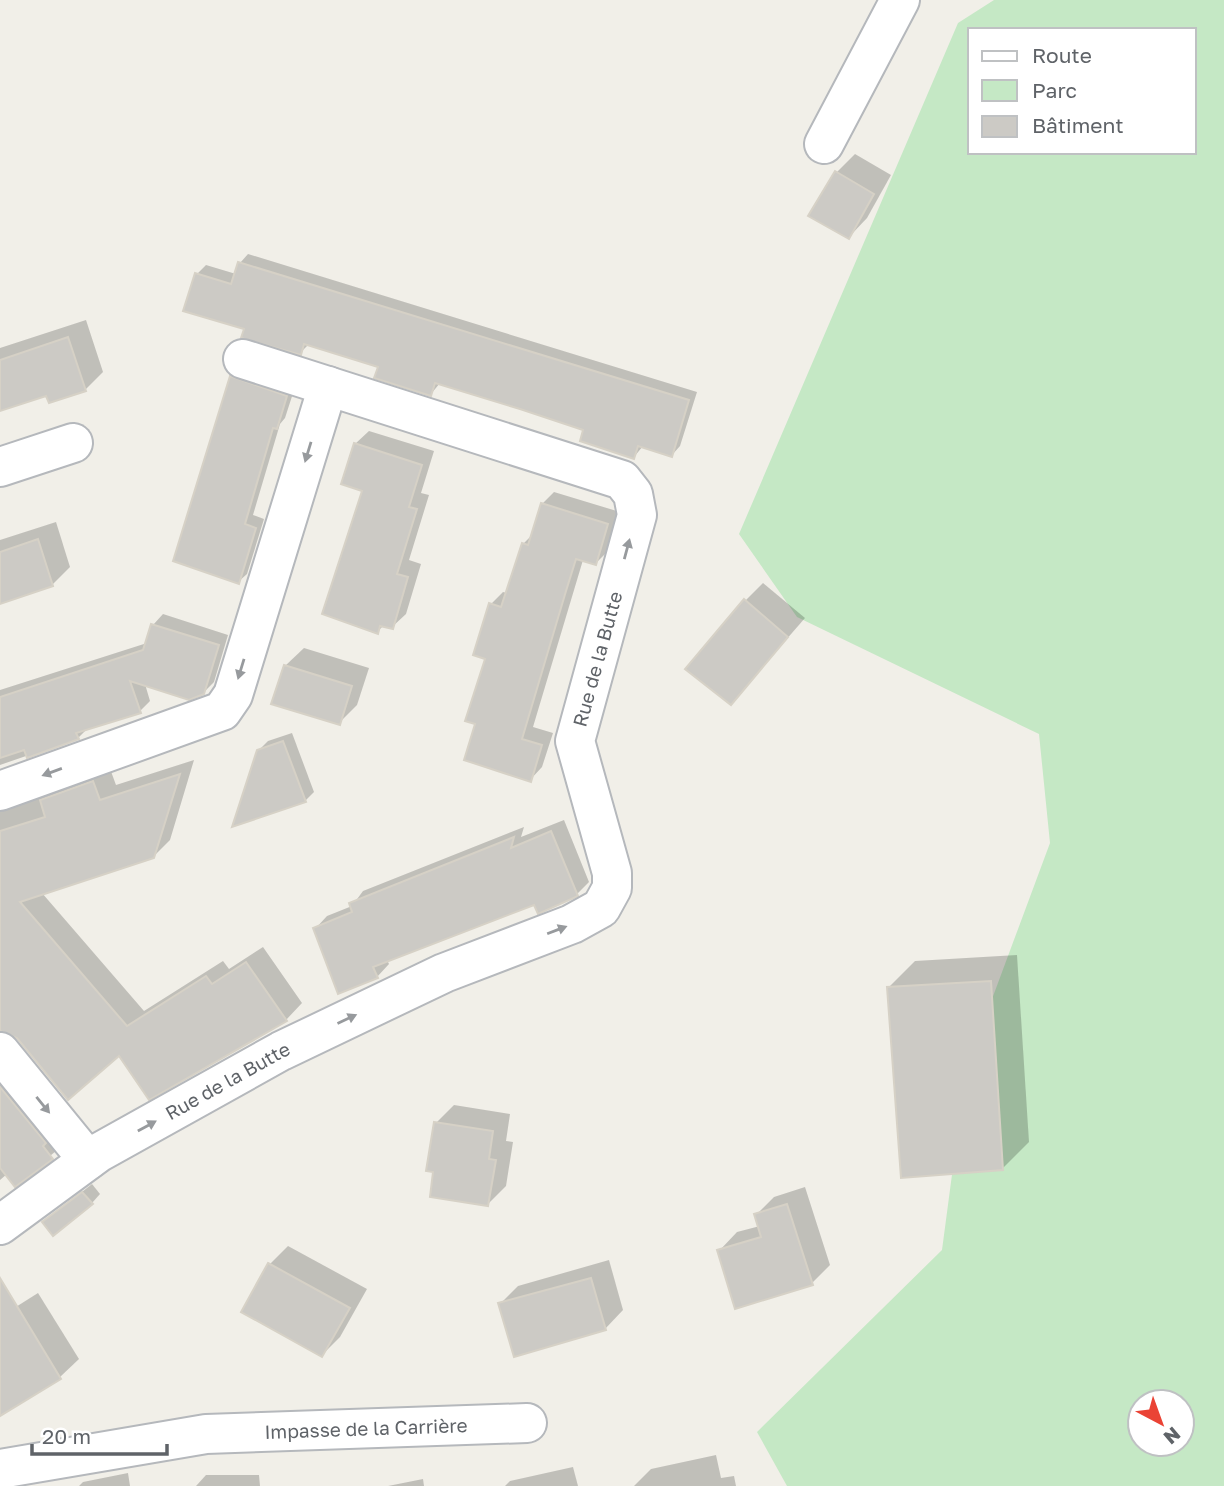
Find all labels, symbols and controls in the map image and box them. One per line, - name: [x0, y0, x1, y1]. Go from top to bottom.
- legend: [968, 28, 1196, 154]
- text: Route: [1032, 42, 1092, 68]
- text: Parc: [1032, 77, 1077, 103]
- text: Bâtiment: [1032, 112, 1124, 138]
- one-way arrow: [303, 441, 313, 462]
- one-way arrow: [623, 538, 633, 559]
- street label: Rue de la Butte: [568, 589, 627, 729]
- one-way arrow: [236, 659, 246, 680]
- one-way arrow: [41, 767, 62, 778]
- one-way arrow: [546, 924, 567, 935]
- one-way arrow: [337, 1013, 357, 1025]
- street label: Rue de la Butte: [161, 1037, 293, 1124]
- one-way arrow: [35, 1097, 50, 1114]
- one-way arrow: [137, 1120, 156, 1132]
- north arrow: [1126, 1388, 1196, 1458]
- scale bar: [32, 1412, 166, 1456]
- street label: Impasse de la Carrière: [264, 1413, 468, 1443]
- text: 20 m: [42, 1423, 91, 1449]
- text: N: [1159, 1423, 1185, 1450]

